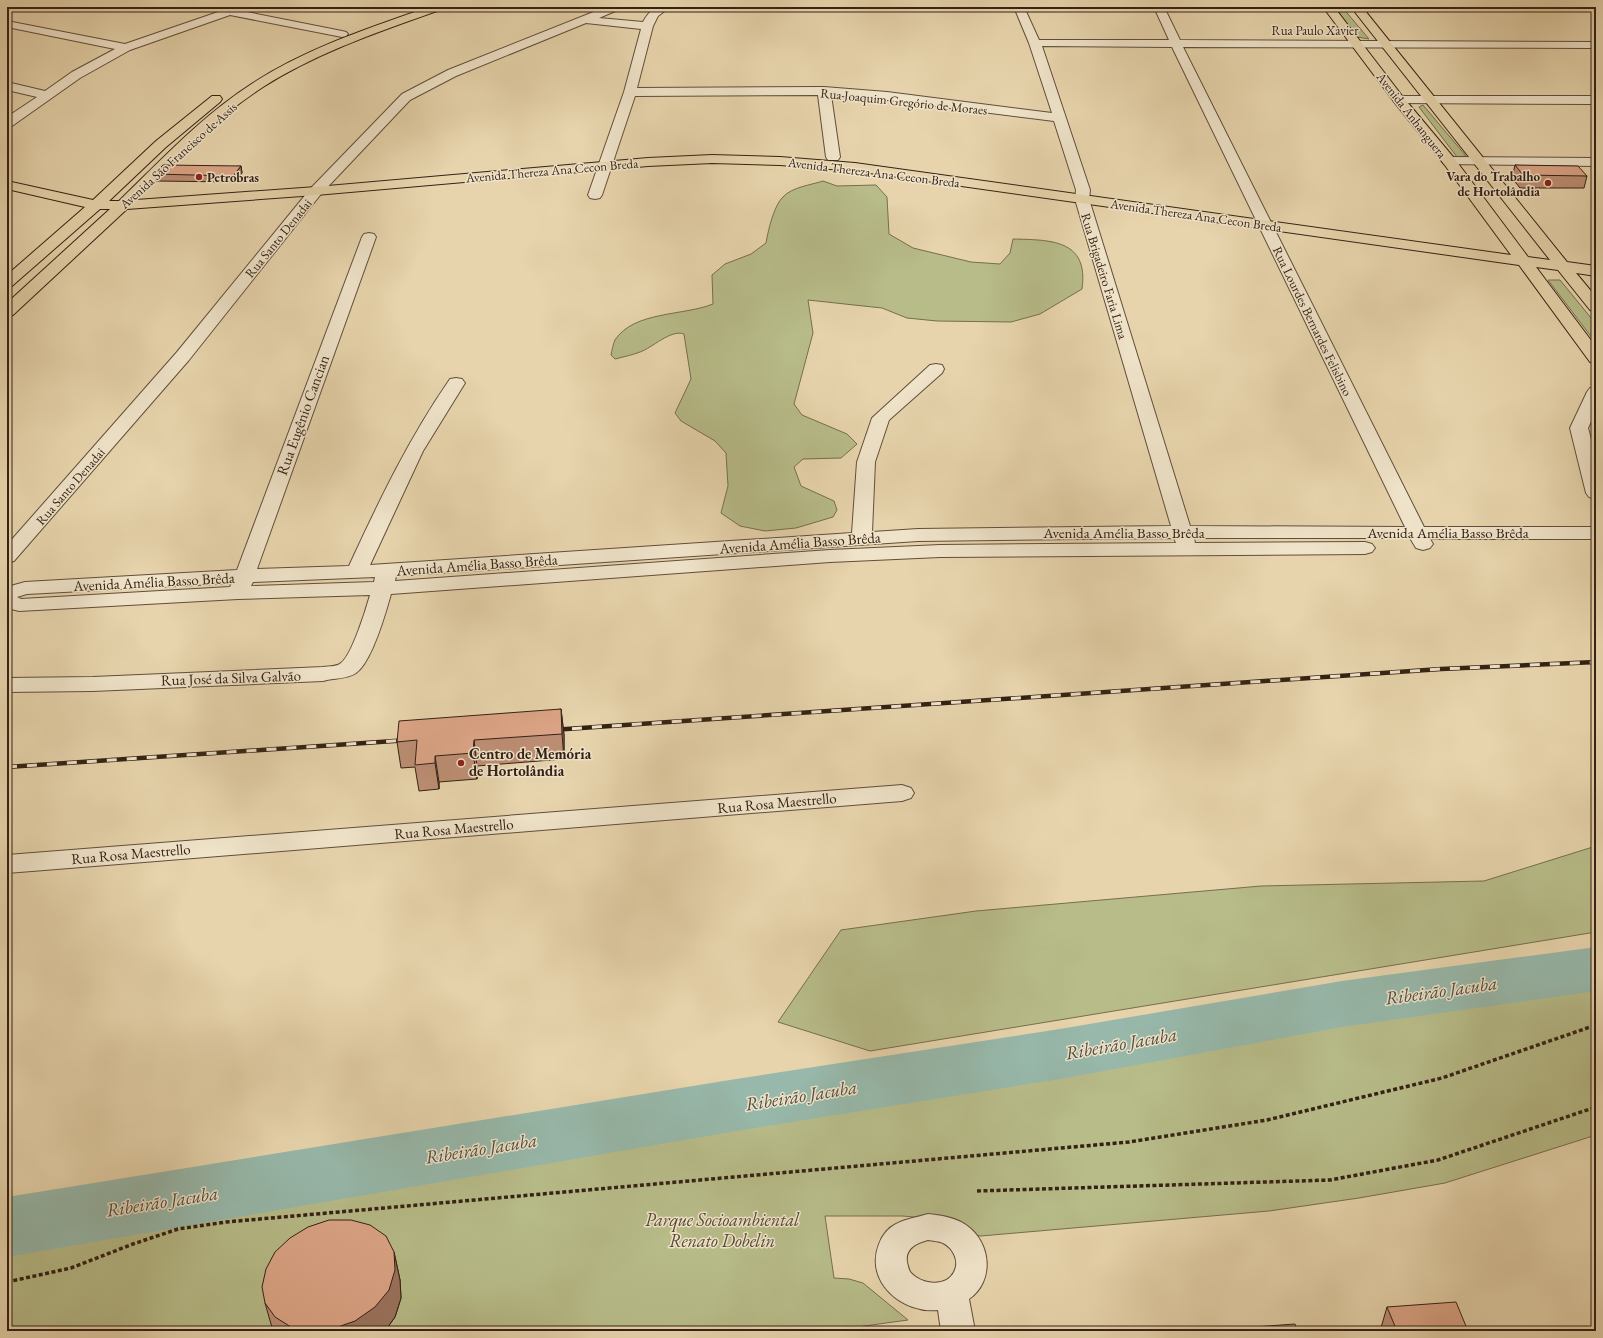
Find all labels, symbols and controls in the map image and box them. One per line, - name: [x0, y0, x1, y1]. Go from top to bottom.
- street label: Rua Paulo Xavier: [1271, 22, 1359, 39]
- street label: Avenida Anhanguera: [1372, 68, 1451, 162]
- street label: Rua Joaquim Gregório de Moraes: [820, 84, 988, 119]
- street label: Avenida São Francisco de Assis: [115, 98, 241, 213]
- street label: Avenida Thereza Ana Cecon Breda: [786, 153, 962, 192]
- street label: Avenida Thereza Ana Cecon Breda: [464, 154, 640, 187]
- place label: Vara do Trabalho de Hortolândia: [1446, 168, 1540, 200]
- place label: Petrobras: [207, 169, 259, 186]
- marker: Petrobras: [194, 172, 204, 182]
- marker: Vara do Trabalho de Hortolândia: [1543, 178, 1553, 188]
- street label: Rua Santo Denadai: [241, 195, 316, 281]
- street label: Avenida Thereza Ana Cecon Breda: [1108, 195, 1284, 236]
- street label: Rua Brigadeiro Faria Lima: [1077, 211, 1132, 342]
- street label: Rua Lourdes Bernardes Felisbino: [1269, 244, 1356, 399]
- street label: Rua Eugênio Cancian: [272, 352, 333, 478]
- street label: Rua Santo Denadai: [32, 444, 109, 529]
- street label: Avenida Amélia Basso Brêda: [1042, 523, 1205, 542]
- street label: Avenida Amélia Basso Brêda: [1366, 523, 1529, 542]
- street label: Avenida Amélia Basso Brêda: [718, 527, 881, 558]
- street label: Avenida Amélia Basso Brêda: [395, 549, 558, 580]
- street label: Avenida Amélia Basso Brêda: [72, 568, 235, 595]
- street label: Rua José da Silva Galvão: [161, 666, 301, 689]
- place label: Centro de Memória de Hortolândia: [469, 744, 592, 780]
- marker: Centro de Memória de Hortolândia: [456, 758, 466, 768]
- street label: Rua Rosa Maestrello: [717, 788, 837, 817]
- street label: Rua Rosa Maestrello: [394, 814, 514, 843]
- street label: Rua Rosa Maestrello: [71, 839, 191, 868]
- water label: Ribeirão Jacuba: [1383, 970, 1499, 1011]
- water label: Ribeirão Jacuba: [1063, 1021, 1179, 1066]
- water label: Ribeirão Jacuba: [743, 1074, 859, 1117]
- water label: Ribeirão Jacuba: [423, 1127, 539, 1170]
- water label: Ribeirão Jacuba: [104, 1180, 220, 1223]
- park label: Parque Socioambiental Renato Dobelin: [645, 1208, 800, 1252]

